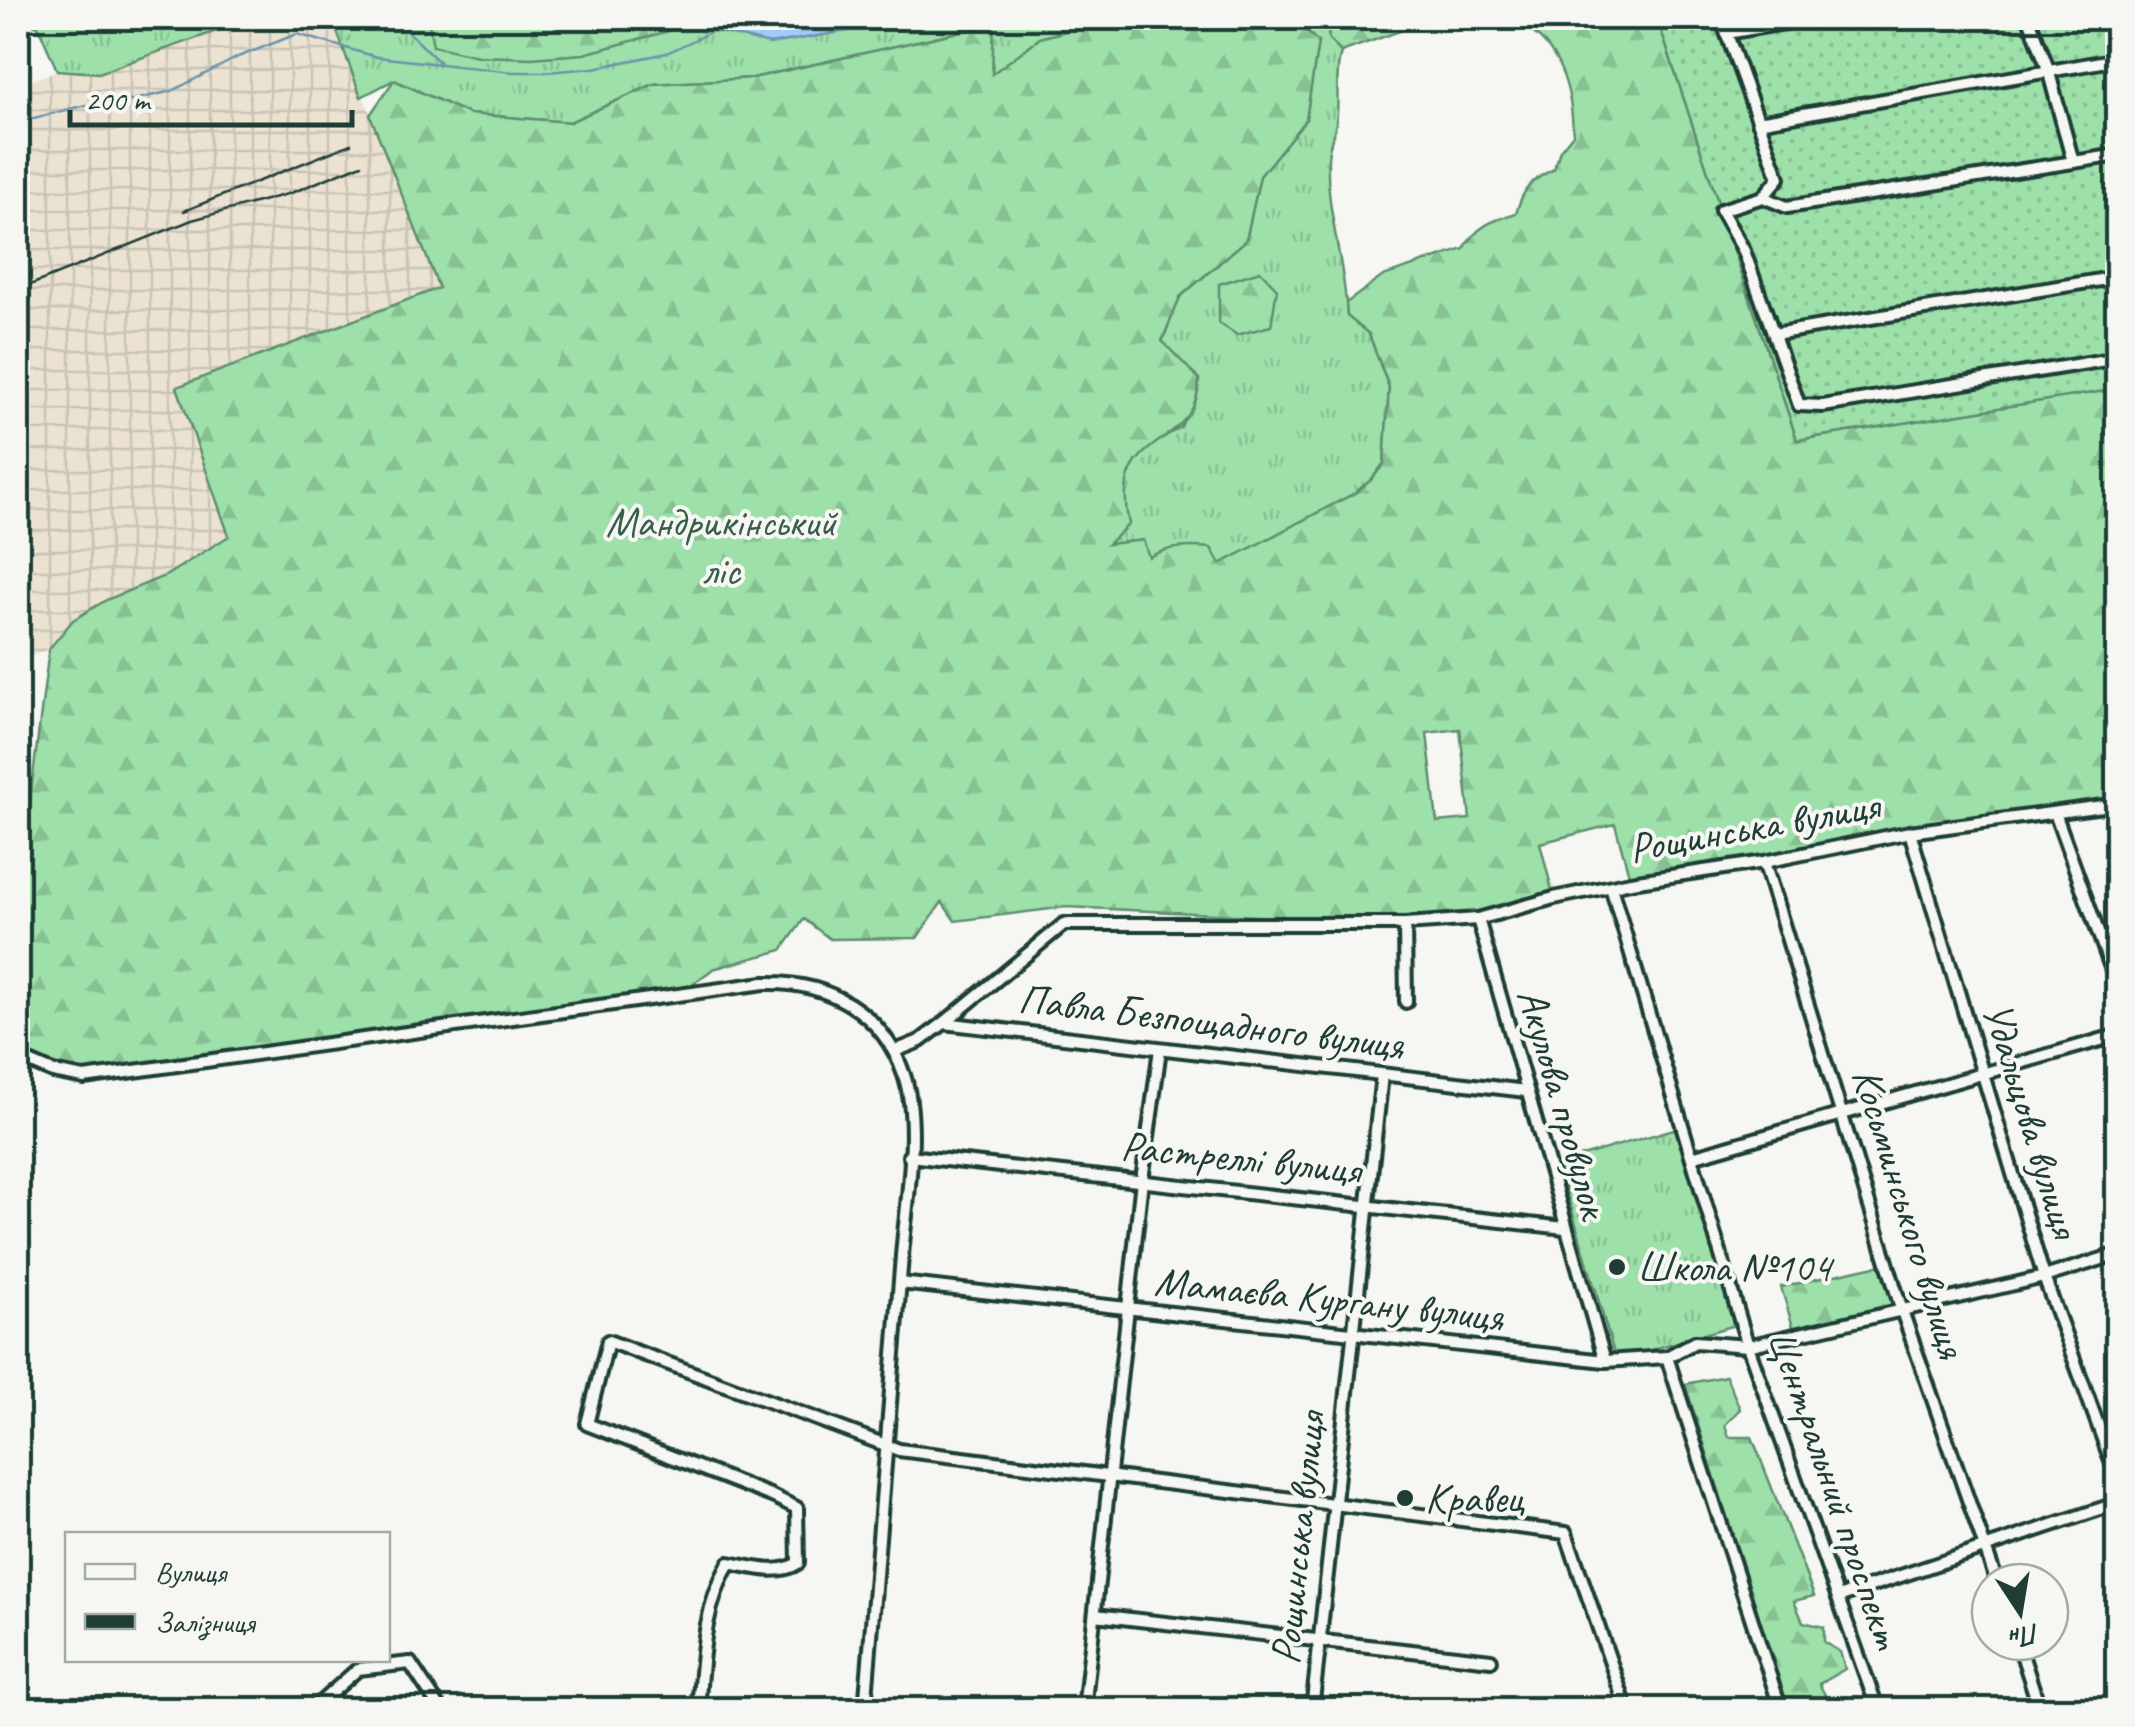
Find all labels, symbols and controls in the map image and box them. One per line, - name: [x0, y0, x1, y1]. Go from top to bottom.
- scale bar: [70, 65, 352, 127]
- text: 200 m: [85, 81, 152, 119]
- park label: Мандрикінський ліс: [606, 496, 839, 597]
- street label: Рощинська вулиця: [1625, 778, 1886, 875]
- street label: Павла Безпощадного вулиця: [1016, 972, 1408, 1072]
- street label: Акулова провулок: [1505, 982, 1622, 1227]
- street label: Удальцова вулиця: [1970, 996, 2093, 1246]
- street label: Косьминського вулиця: [1840, 1062, 1979, 1366]
- street label: Растреллі вулиця: [1119, 1119, 1366, 1197]
- place label: Школа №104: [1637, 1241, 1835, 1294]
- street label: Мамаєва Кургану вулиця: [1152, 1254, 1508, 1344]
- marker: Школа №104: [1606, 1256, 1628, 1278]
- street label: Центральний проспект: [1756, 1322, 1915, 1657]
- street label: Рощинська вулиця: [1258, 1407, 1338, 1667]
- place label: Кравец: [1425, 1472, 1525, 1525]
- marker: Кравец: [1394, 1487, 1416, 1509]
- legend: [65, 1532, 390, 1662]
- text: Вулиця: [155, 1553, 229, 1591]
- north arrow: [1970, 1562, 2070, 1662]
- text: Залізниця: [155, 1603, 257, 1641]
- text: Пн: [2006, 1616, 2043, 1656]

